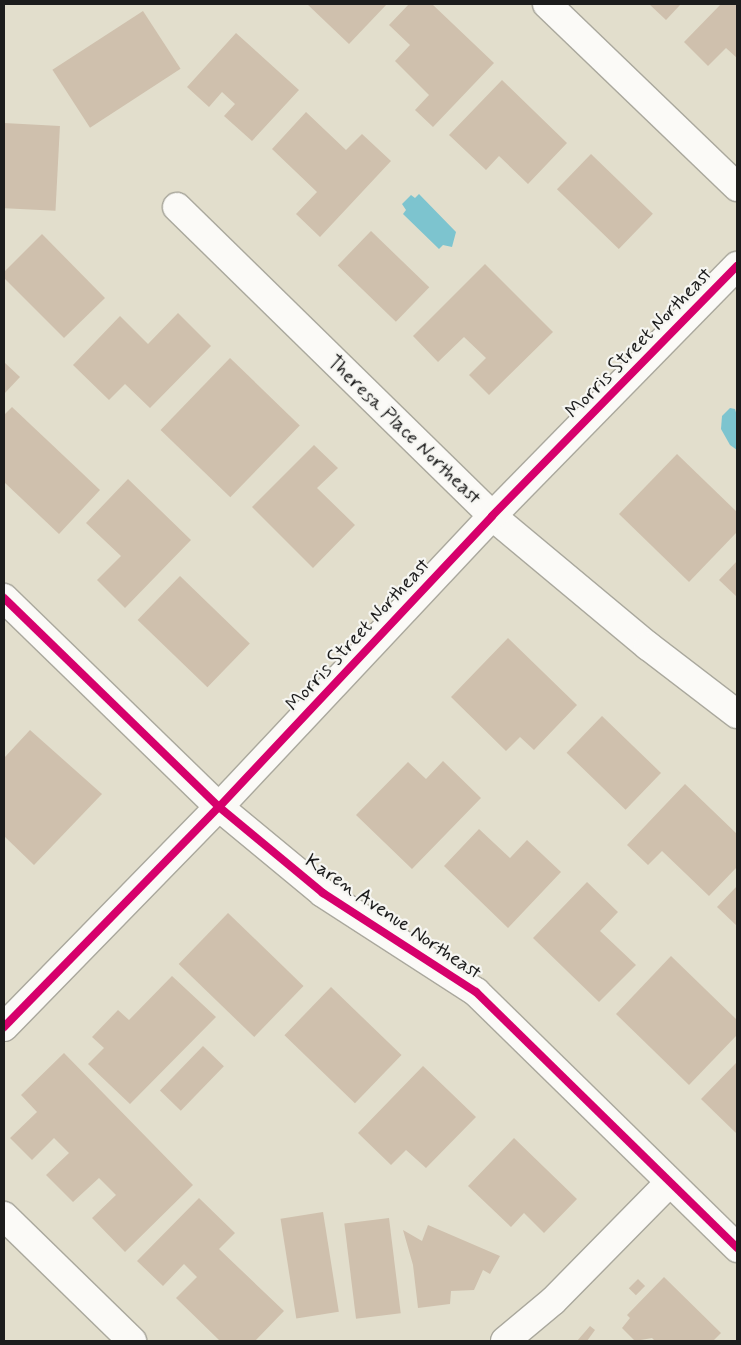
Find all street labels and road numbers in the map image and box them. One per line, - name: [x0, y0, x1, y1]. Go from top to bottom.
- street label: Morris Street Northeast: [559, 261, 719, 425]
- street label: Theresa Place Northeast: [322, 350, 486, 510]
- street label: Morris Street Northeast: [279, 552, 437, 718]
- street label: Karen Avenue Northeast: [299, 848, 487, 986]

